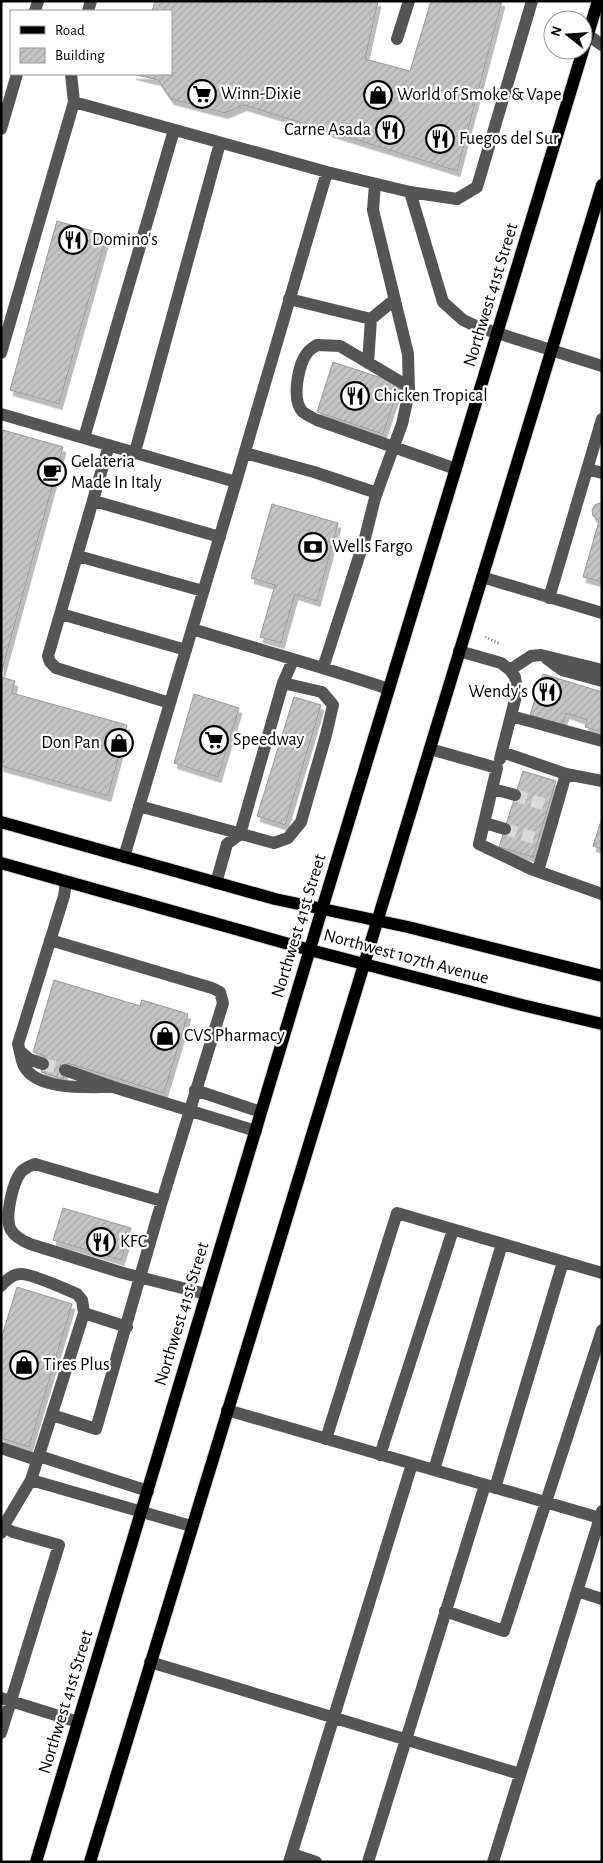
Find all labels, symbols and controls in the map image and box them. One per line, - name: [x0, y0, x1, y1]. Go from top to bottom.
- legend: [10, 10, 172, 75]
- north arrow: [543, 10, 593, 60]
- text: Road: [55, 23, 85, 38]
- text: N: [548, 25, 565, 38]
- text: Building: [55, 48, 105, 63]
- supermarket icon: Winn-Dixie: [187, 79, 217, 109]
- shop icon: World of Smoke & Vape: [363, 80, 393, 110]
- place label: Winn-Dixie: [221, 85, 301, 103]
- place label: World of Smoke & Vape: [397, 86, 562, 104]
- restaurant icon: Carne Asada: [375, 115, 405, 145]
- place label: Carne Asada: [284, 121, 371, 139]
- restaurant icon: Fuegos del Sur: [425, 124, 455, 154]
- place label: Fuegos del Sur: [459, 130, 559, 148]
- street label: Northwest 41st Street: [461, 221, 522, 369]
- restaurant icon: Domino's: [58, 225, 88, 255]
- place label: Domino's: [92, 231, 158, 249]
- restaurant icon: Chicken Tropical: [340, 381, 370, 411]
- place label: Chicken Tropical: [374, 387, 488, 405]
- place label: Gelateria Made In Italy: [71, 453, 162, 492]
- cafe icon: Gelateria Made In Italy: [37, 457, 67, 487]
- bank icon: Wells Fargo: [298, 532, 328, 562]
- place label: Wells Fargo: [332, 538, 413, 556]
- restaurant icon: Wendy's: [532, 677, 562, 707]
- place label: Wendy's: [468, 683, 528, 701]
- supermarket icon: Speedway: [199, 725, 229, 755]
- shop icon: Don Pan: [104, 728, 134, 758]
- place label: Speedway: [233, 731, 304, 749]
- place label: Don Pan: [41, 734, 100, 752]
- street label: Northwest 41st Street: [269, 852, 330, 1000]
- street label: Northwest 107th Avenue: [321, 926, 491, 988]
- shop icon: CVS Pharmacy: [150, 1021, 180, 1051]
- place label: CVS Pharmacy: [184, 1027, 285, 1045]
- restaurant icon: KFC: [86, 1227, 116, 1257]
- place label: KFC: [120, 1233, 147, 1251]
- street label: Northwest 41st Street: [152, 1240, 213, 1388]
- shop icon: Tires Plus: [9, 1350, 39, 1380]
- place label: Tires Plus: [43, 1356, 110, 1374]
- street label: Northwest 41st Street: [36, 1628, 97, 1776]

